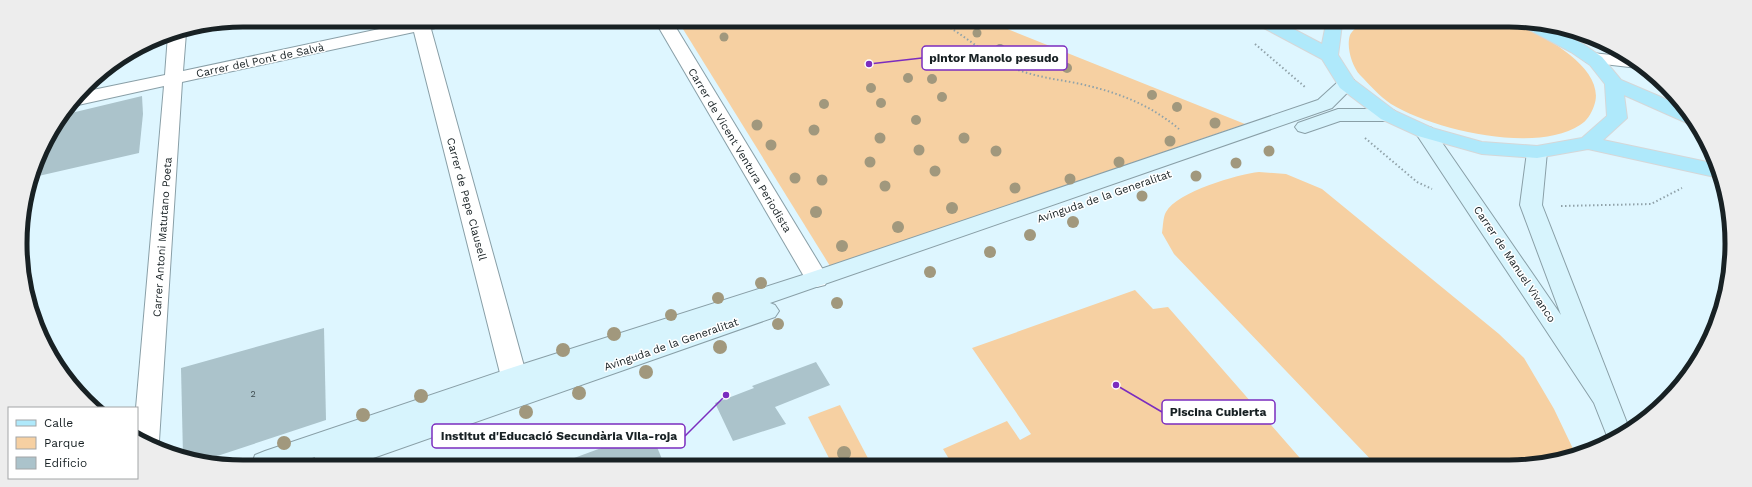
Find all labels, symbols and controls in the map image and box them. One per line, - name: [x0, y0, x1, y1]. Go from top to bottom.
- street label: Carrer del Pont de Salvà: [195, 41, 325, 80]
- callout: pintor Manolo pesudo: [922, 46, 1067, 70]
- text: pintor Manolo pesudo: [929, 51, 1059, 65]
- street label: Carrer de Vicent Ventura Periodista: [685, 66, 794, 235]
- street label: Carrer de Pepe Clausell: [444, 136, 489, 263]
- street label: Carrer Antoni Matutano Poeta: [150, 157, 175, 317]
- street label: Avinguda de la Generalitat: [1035, 167, 1173, 226]
- street label: Carrer de Manuel Vivanco: [1471, 204, 1558, 325]
- street label: Avinguda de la Generalitat: [602, 315, 740, 374]
- house number: 2: [250, 389, 256, 399]
- callout: Piscina Cubierta: [1162, 400, 1275, 424]
- text: Piscina Cubierta: [1170, 405, 1266, 419]
- legend: [8, 407, 138, 479]
- text: Calle: [44, 416, 73, 430]
- callout: Institut d'Educació Secundària Vila-roja: [432, 424, 685, 448]
- text: Institut d'Educació Secundària Vila-roja: [441, 429, 677, 443]
- text: Parque: [44, 436, 85, 450]
- text: Edificio: [44, 456, 87, 470]

